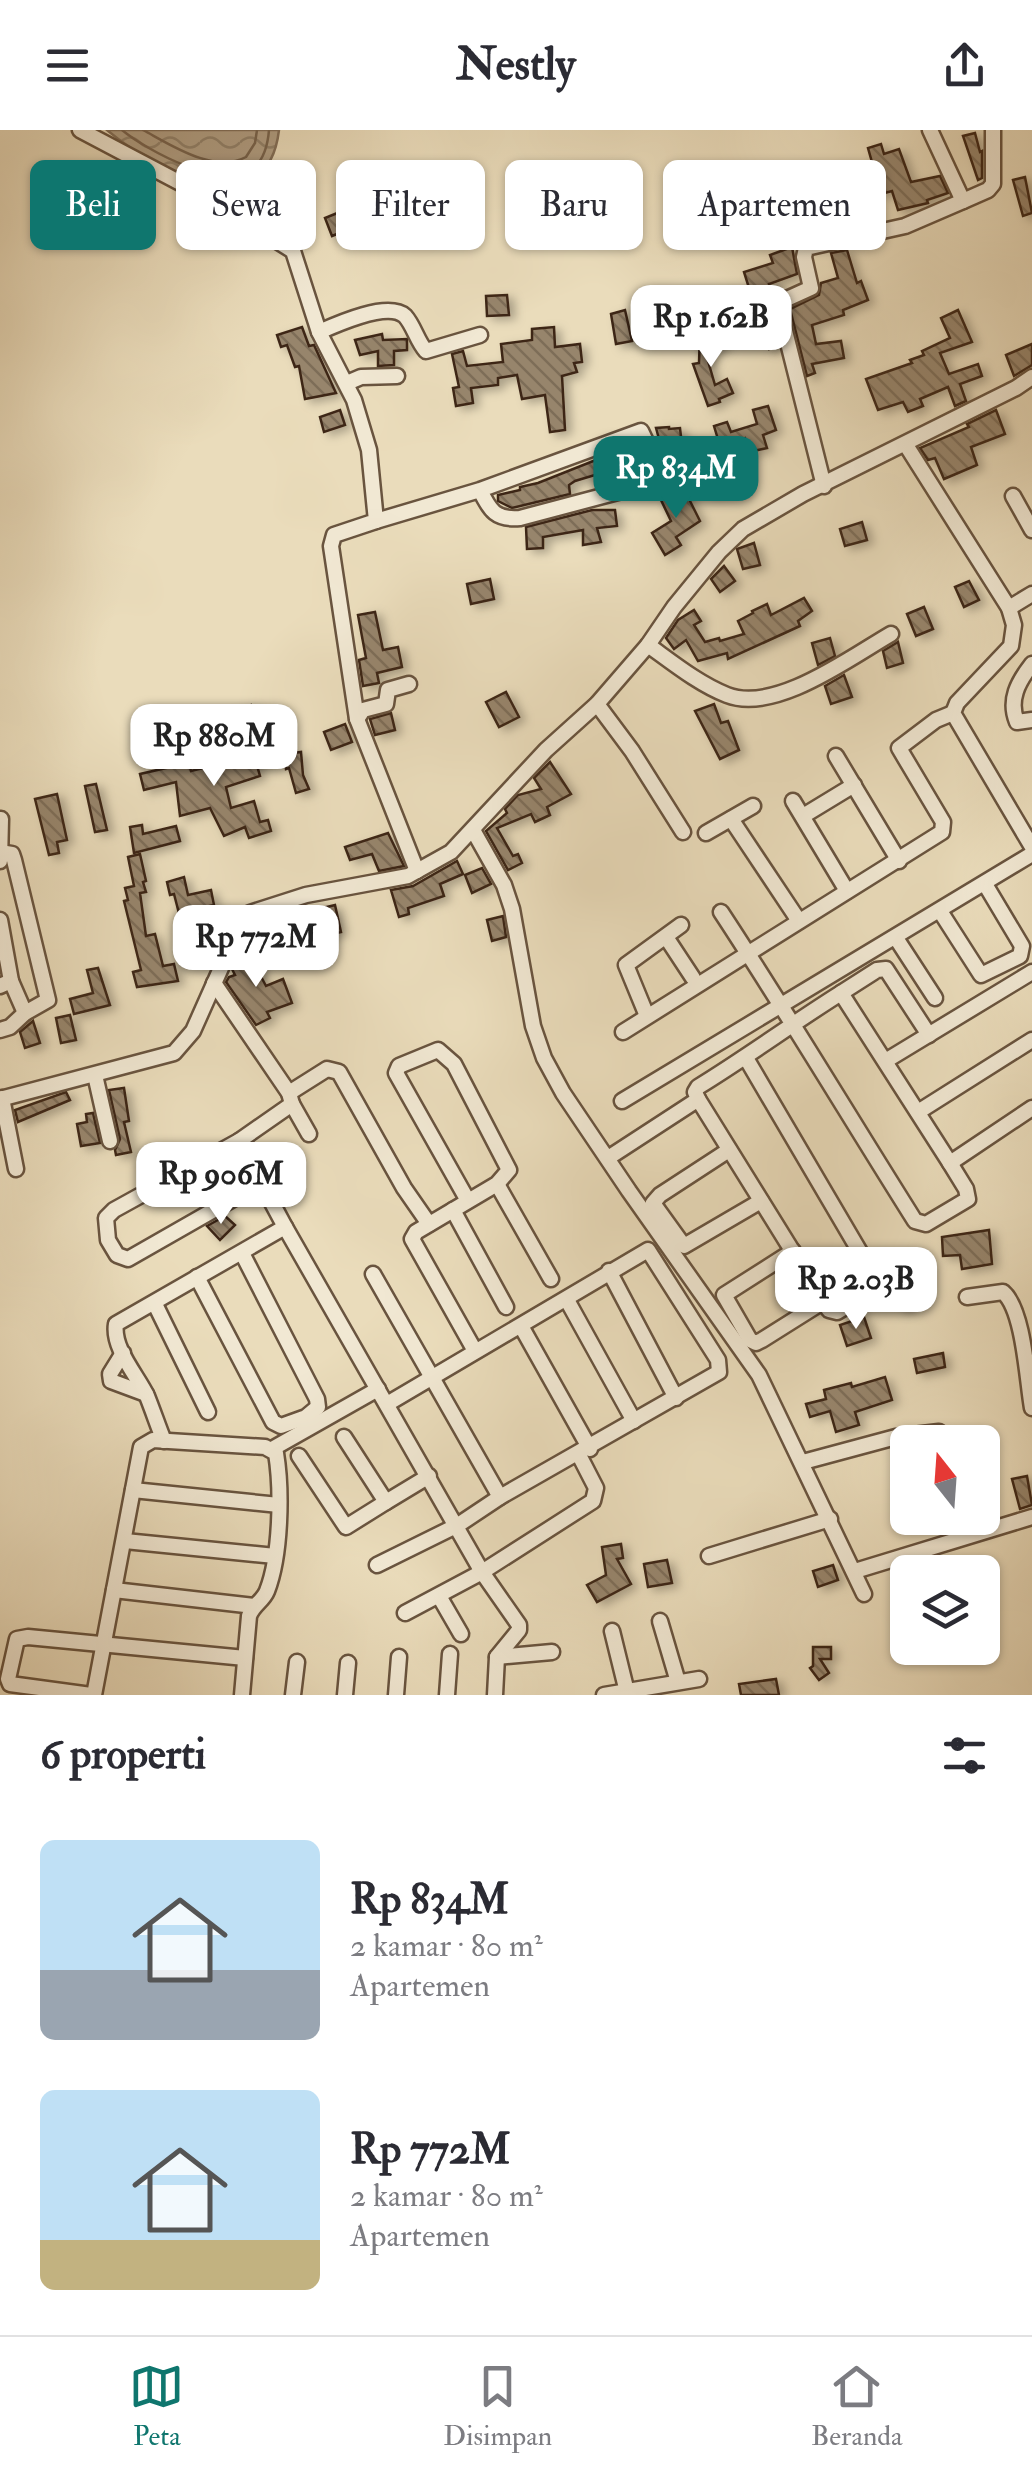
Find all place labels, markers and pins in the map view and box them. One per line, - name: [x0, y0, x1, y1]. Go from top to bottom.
- pin: Rp 1.62B: [608, 285, 814, 370]
- pin: Rp 834M: [584, 436, 768, 521]
- pin: Rp 880M: [122, 704, 306, 789]
- pin: Rp 772M: [164, 905, 348, 990]
- pin: Rp 906M: [129, 1142, 313, 1227]
- pin: Rp 2.03B: [753, 1247, 959, 1332]

